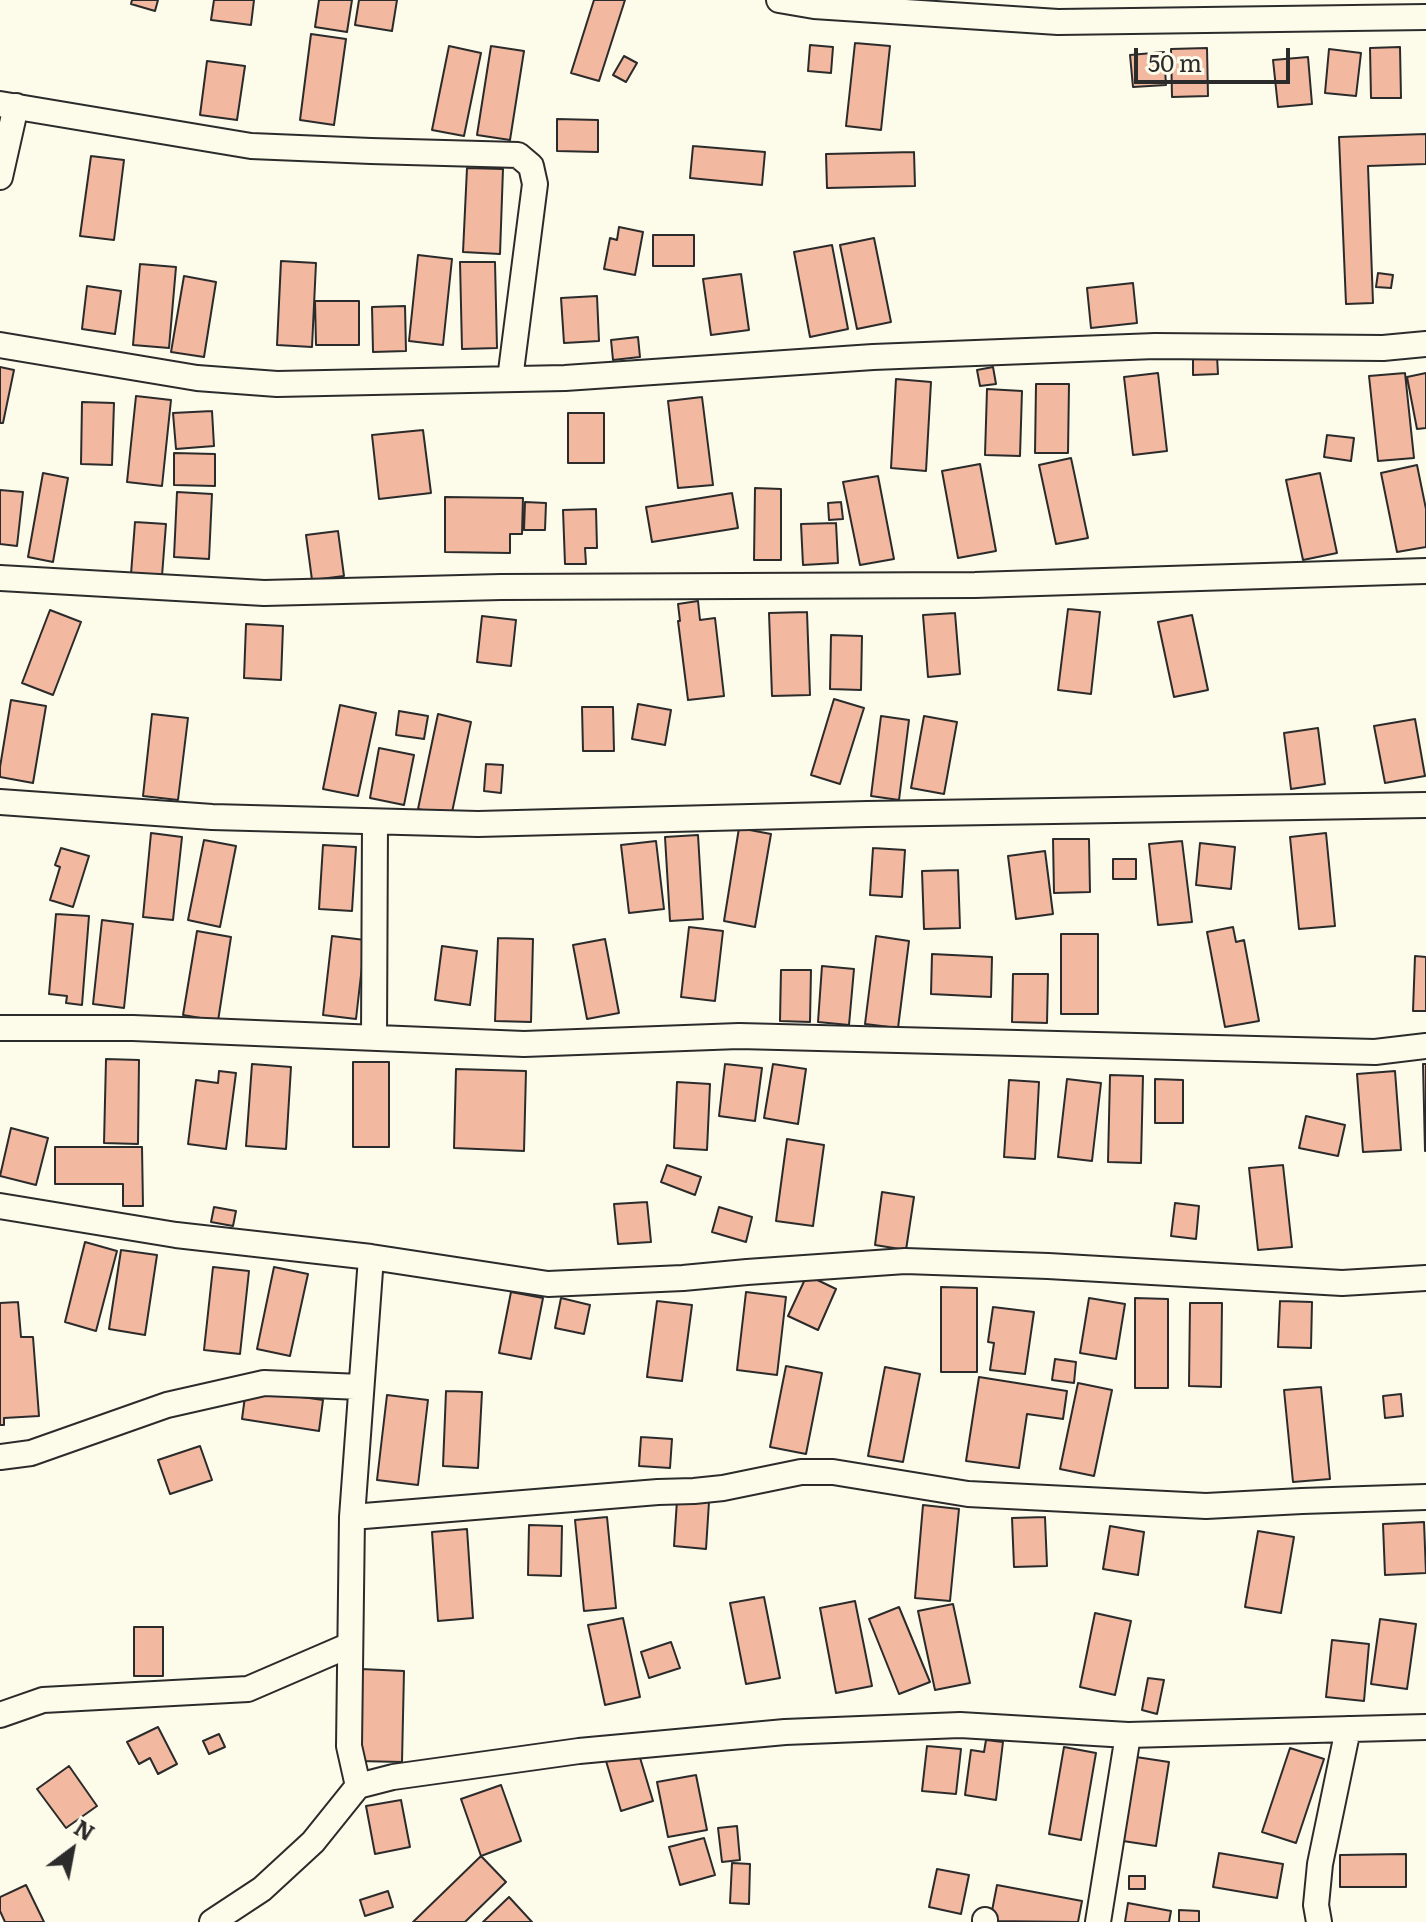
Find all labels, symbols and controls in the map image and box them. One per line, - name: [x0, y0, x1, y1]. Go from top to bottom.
- scale bar: [1138, 32, 1294, 82]
- text: 50 m: [1148, 44, 1202, 79]
- north arrow: [32, 1810, 112, 1890]
- text: N: [68, 1810, 102, 1848]

